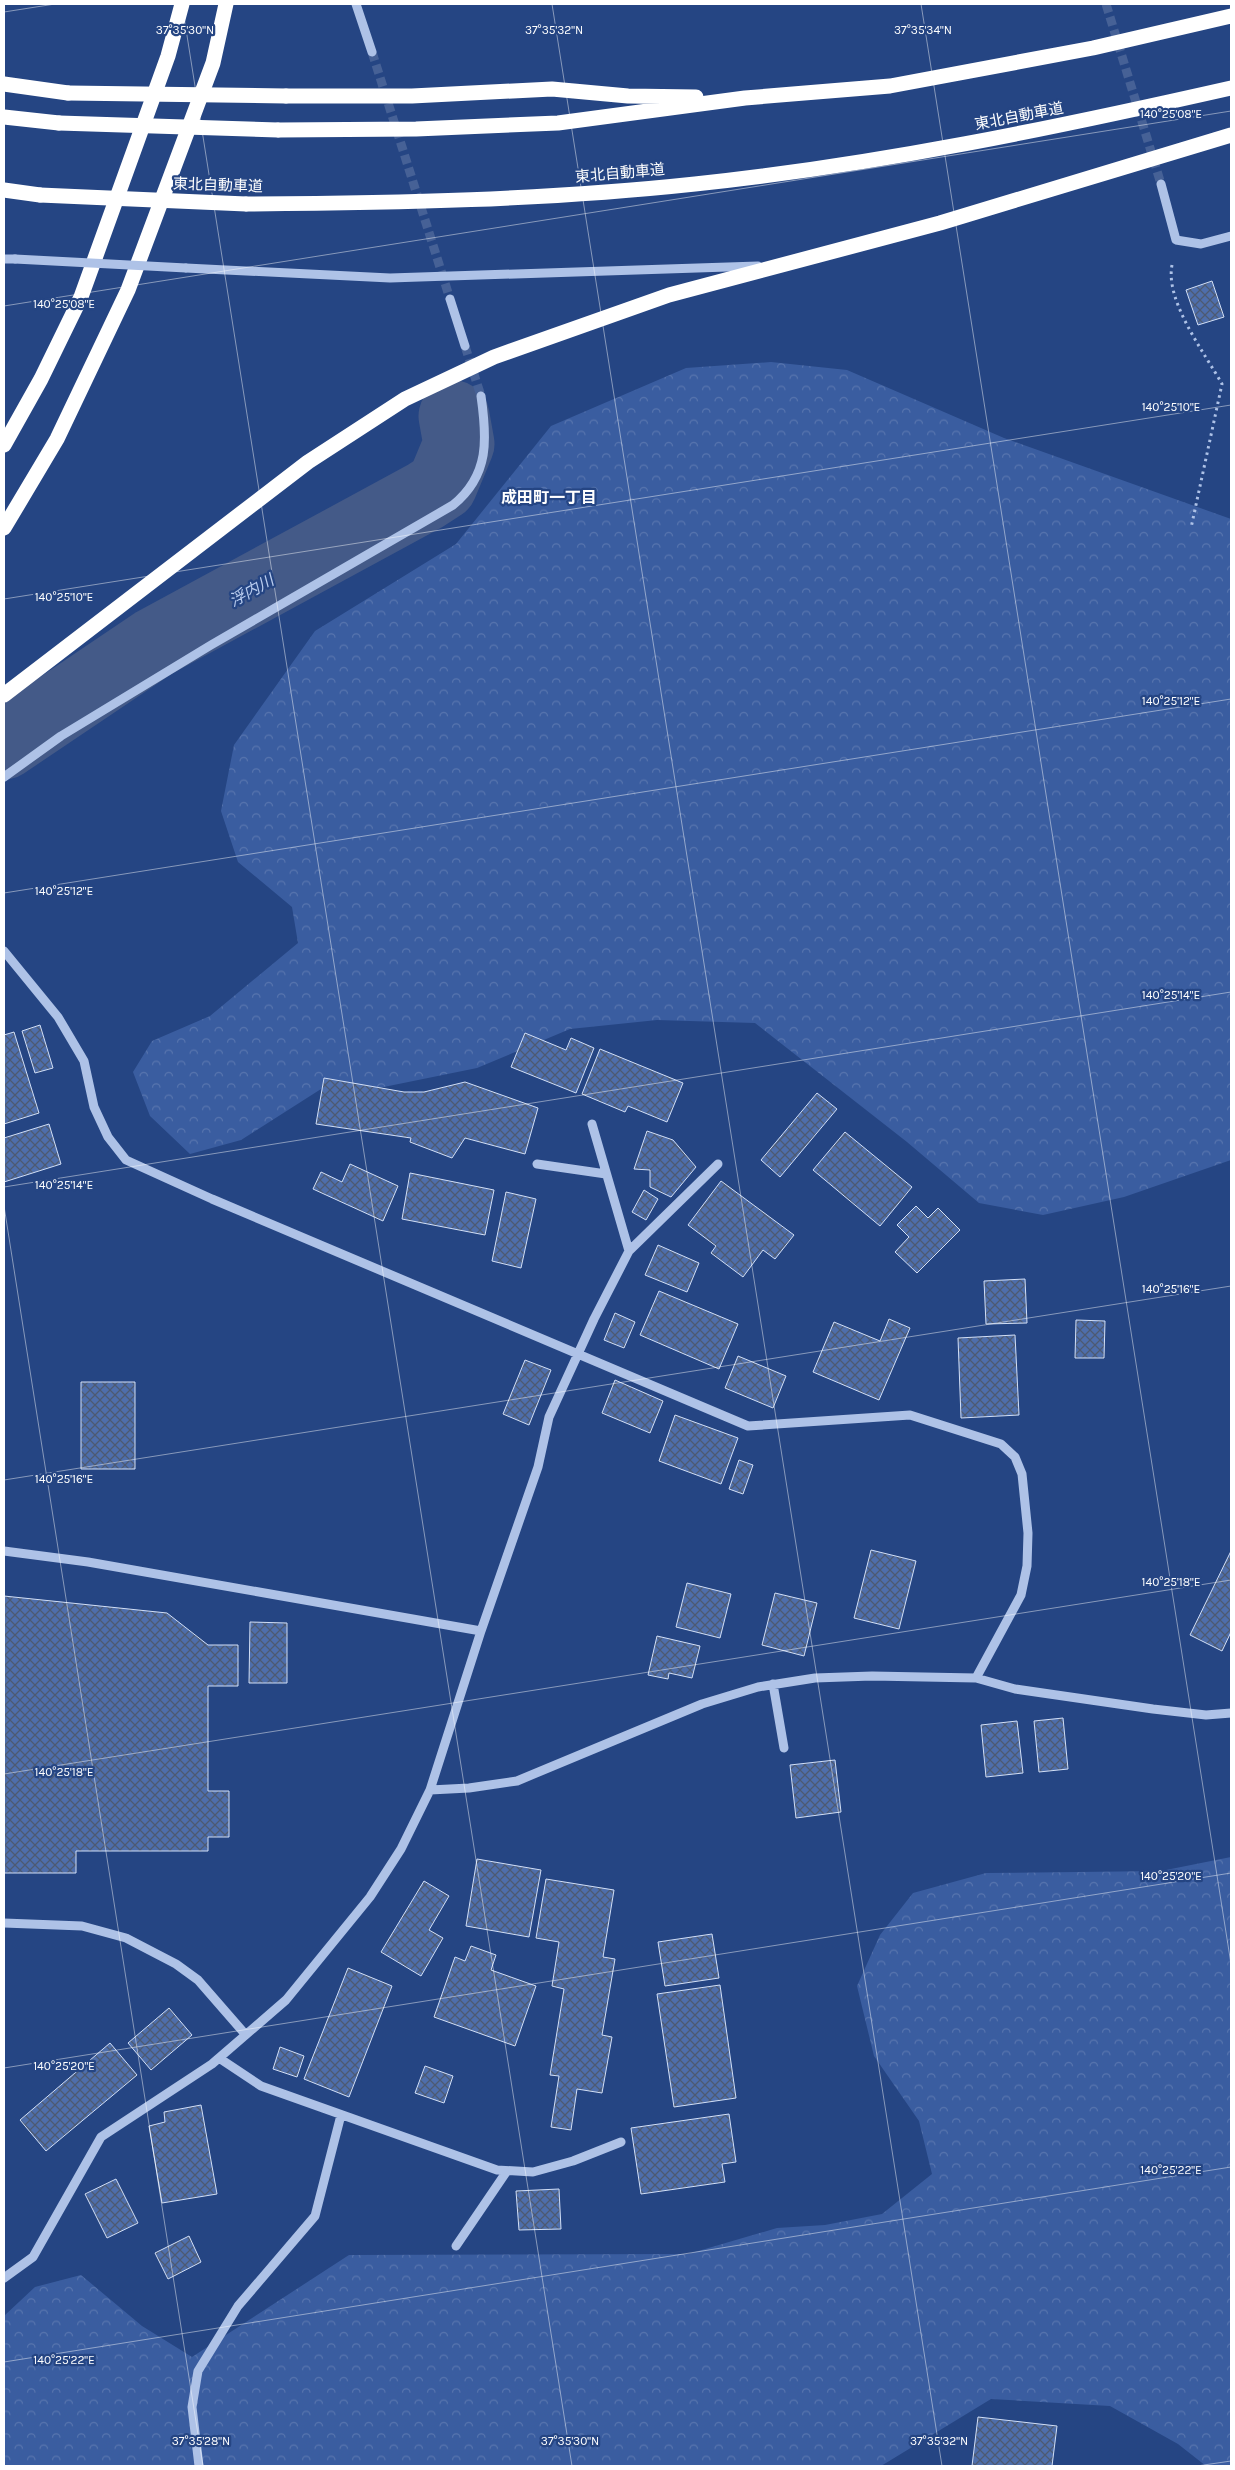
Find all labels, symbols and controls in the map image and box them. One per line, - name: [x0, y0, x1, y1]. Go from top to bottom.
- text: 37°35'30"N: [156, 23, 214, 37]
- text: 37°35'32"N: [525, 23, 583, 37]
- text: 37°35'34"N: [894, 23, 952, 37]
- street label: 東北自動車道: [973, 99, 1065, 133]
- text: 140°25'08"E: [1140, 107, 1202, 121]
- street label: 東北自動車道: [574, 160, 666, 186]
- street label: 東北自動車道: [173, 174, 263, 196]
- text: 140°25'08"E: [33, 297, 95, 311]
- text: 140°25'10"E: [1142, 400, 1200, 414]
- district label: 成田町一丁目: [501, 488, 597, 507]
- water label: 浮内川: [226, 570, 279, 610]
- text: 140°25'10"E: [35, 590, 93, 604]
- text: 140°25'12"E: [1142, 694, 1200, 708]
- text: 140°25'12"E: [35, 884, 93, 898]
- text: 140°25'14"E: [1142, 988, 1200, 1002]
- text: 140°25'14"E: [35, 1178, 93, 1192]
- text: 140°25'16"E: [1142, 1282, 1200, 1296]
- text: 140°25'16"E: [35, 1472, 93, 1486]
- text: 140°25'18"E: [1142, 1575, 1200, 1589]
- text: 140°25'18"E: [35, 1765, 93, 1779]
- text: 140°25'20"E: [1140, 1869, 1202, 1883]
- text: 140°25'20"E: [33, 2059, 95, 2073]
- text: 140°25'22"E: [1140, 2163, 1202, 2177]
- text: 140°25'22"E: [33, 2353, 95, 2367]
- text: 37°35'28"N: [172, 2434, 230, 2448]
- text: 37°35'30"N: [541, 2434, 599, 2448]
- text: 37°35'32"N: [910, 2434, 968, 2448]

